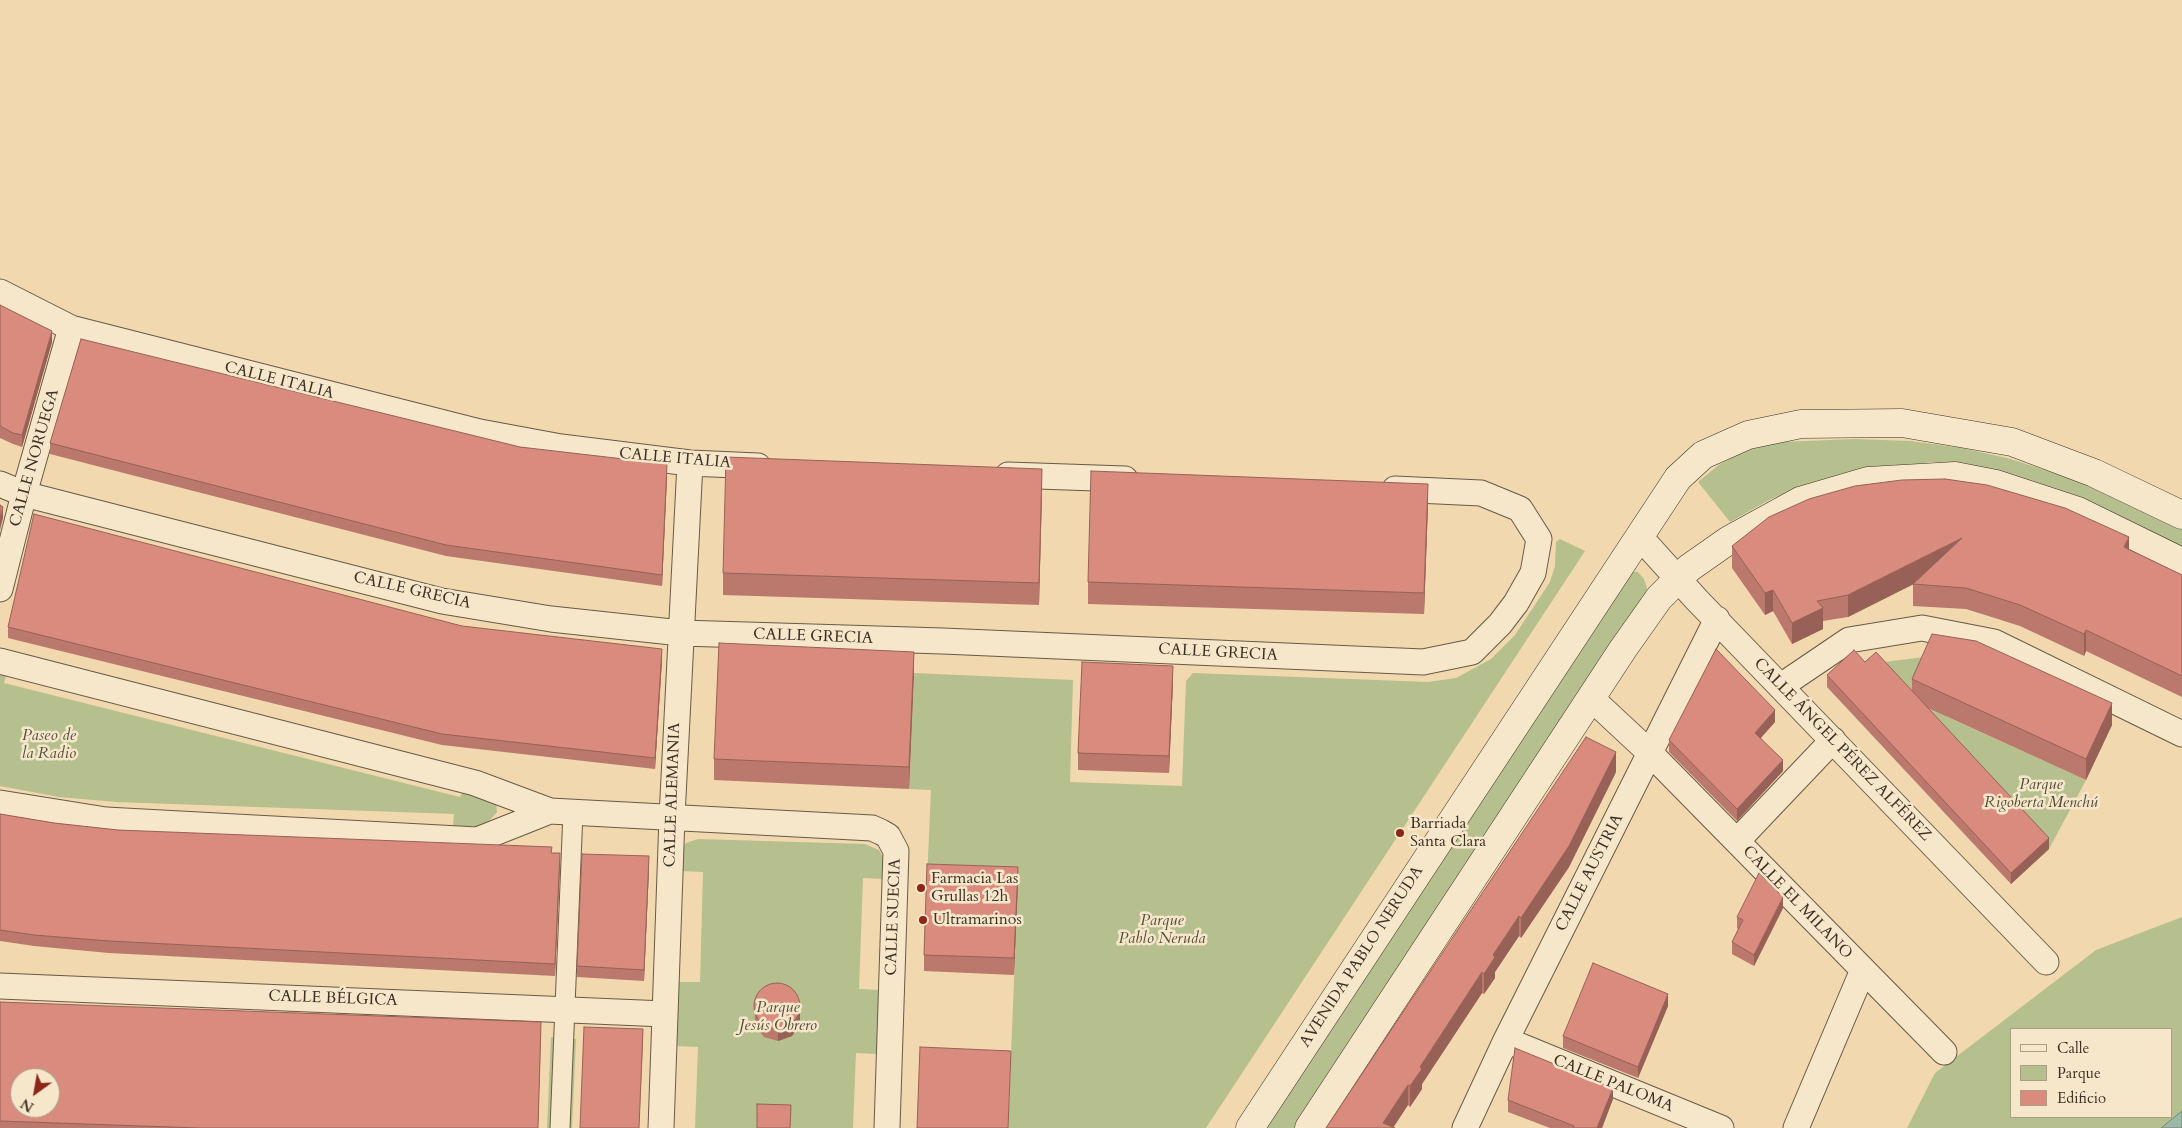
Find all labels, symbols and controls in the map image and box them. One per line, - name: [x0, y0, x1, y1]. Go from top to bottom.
- street label: CALLE ITALIA: [222, 358, 336, 404]
- street label: CALLE NORUEGA: [6, 387, 64, 529]
- street label: CALLE ITALIA: [618, 445, 732, 473]
- street label: CALLE GRECIA: [351, 568, 473, 614]
- street label: CALLE GRECIA: [753, 625, 873, 649]
- street label: CALLE GRECIA: [1158, 640, 1278, 666]
- street label: CALLE ÁNGEL PÉREZ ALFÉREZ: [1749, 654, 1935, 846]
- street label: CALLE ALEMANIA: [661, 722, 685, 868]
- park label: Paseo de la Radio: [22, 726, 76, 764]
- park label: Parque Rigoberta Menchú: [1984, 775, 2098, 813]
- street label: CALLE AUSTRIA: [1552, 811, 1628, 935]
- place label: Barriada Santa Clara: [1410, 814, 1486, 852]
- marker: Barriada Santa Clara: [1394, 827, 1406, 839]
- street label: CALLE EL MILANO: [1738, 842, 1856, 964]
- street label: CALLE SUECIA: [882, 858, 906, 976]
- street label: AVENIDA PABLO NERUDA: [1296, 863, 1428, 1051]
- place label: Farmacia Las Grullas 12h: [931, 869, 1018, 907]
- marker: Farmacia Las Grullas 12h: [915, 882, 927, 894]
- place label: Ultramarinos: [933, 910, 1022, 930]
- park label: Parque Pablo Neruda: [1118, 911, 1206, 949]
- marker: Ultramarinos: [917, 914, 929, 926]
- street label: CALLE BÉLGICA: [268, 987, 398, 1011]
- park label: Parque Jesús Obrero: [739, 998, 817, 1036]
- legend: [2010, 1028, 2172, 1118]
- text: Calle: [2057, 1038, 2089, 1058]
- street label: CALLE PALOMA: [1550, 1051, 1676, 1117]
- text: Parque: [2057, 1063, 2101, 1083]
- north arrow: [10, 1068, 60, 1118]
- text: Edificio: [2057, 1088, 2106, 1108]
- text: N: [17, 1094, 38, 1117]

